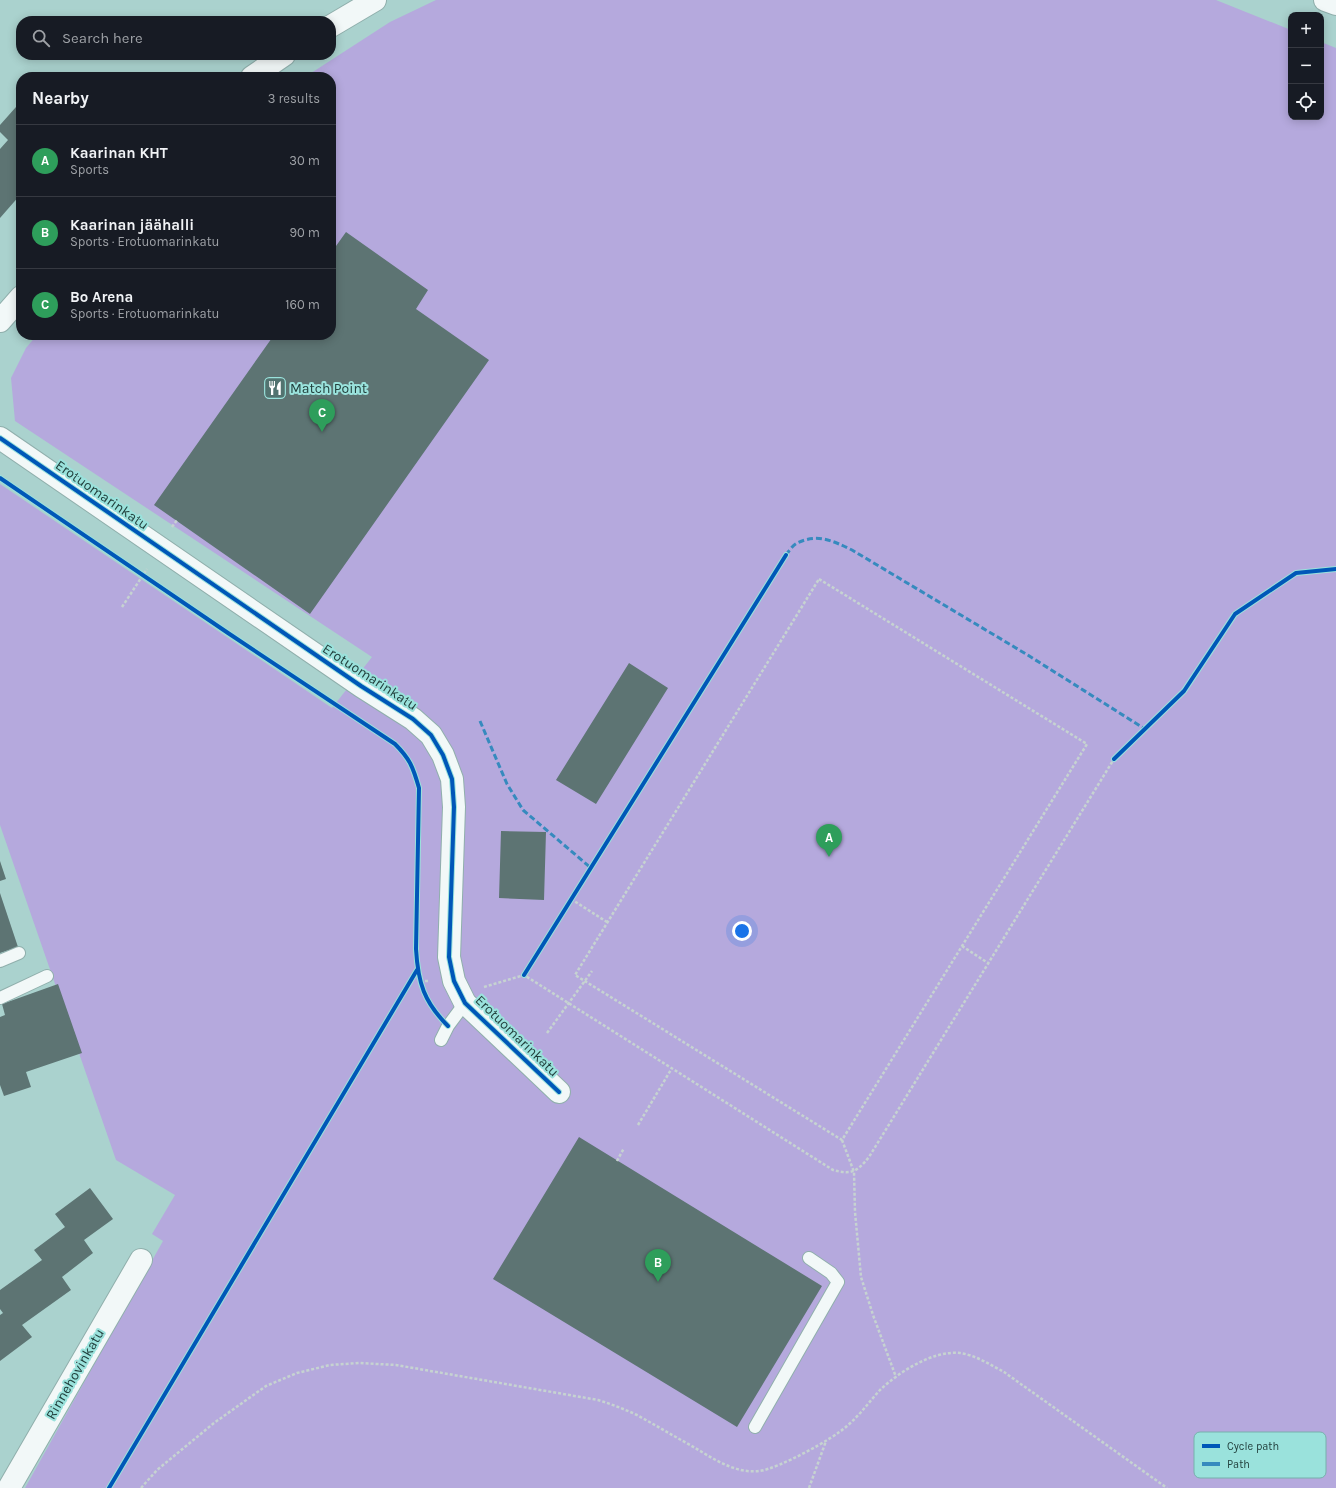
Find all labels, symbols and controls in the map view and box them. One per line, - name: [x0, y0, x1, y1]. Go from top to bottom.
- map controls: [1288, 12, 1324, 120]
- button: +: [1288, 12, 1324, 48]
- search box: [16, 16, 336, 60]
- icon: search: [30, 27, 52, 49]
- text: Search here: [62, 29, 143, 47]
- button: −: [1288, 48, 1324, 84]
- button: locate: [1288, 84, 1324, 120]
- text: Nearby: [32, 88, 89, 108]
- text: 3 results: [268, 91, 320, 106]
- text: Kaarinan KHT: [70, 144, 168, 162]
- text: A: [41, 153, 49, 168]
- text: 30 m: [289, 153, 320, 168]
- text: Sports: [70, 162, 109, 177]
- text: Kaarinan jäähalli: [70, 216, 194, 234]
- text: B: [41, 225, 49, 240]
- text: 90 m: [289, 225, 320, 240]
- text: Sports · Erotuomarinkatu: [70, 234, 219, 249]
- text: Bo Arena: [70, 288, 133, 306]
- text: C: [41, 297, 49, 312]
- text: 160 m: [285, 297, 320, 312]
- text: Sports · Erotuomarinkatu: [70, 306, 219, 321]
- restaurant icon: Match Point: [262, 375, 288, 401]
- place label: Match Point: [290, 380, 367, 397]
- pin: C: [309, 399, 335, 432]
- street label: Erotuomarinkatu: [52, 457, 152, 533]
- street label: Erotuomarinkatu: [319, 640, 421, 714]
- pin: A: [816, 824, 842, 857]
- your location: [732, 921, 752, 941]
- street label: Erotuomarinkatu: [472, 992, 562, 1080]
- pin: B: [645, 1249, 671, 1282]
- street label: Rinnehovinkatu: [42, 1326, 108, 1422]
- legend: [1194, 1432, 1326, 1478]
- text: Cycle path: [1227, 1440, 1279, 1453]
- text: Path: [1227, 1458, 1250, 1471]

